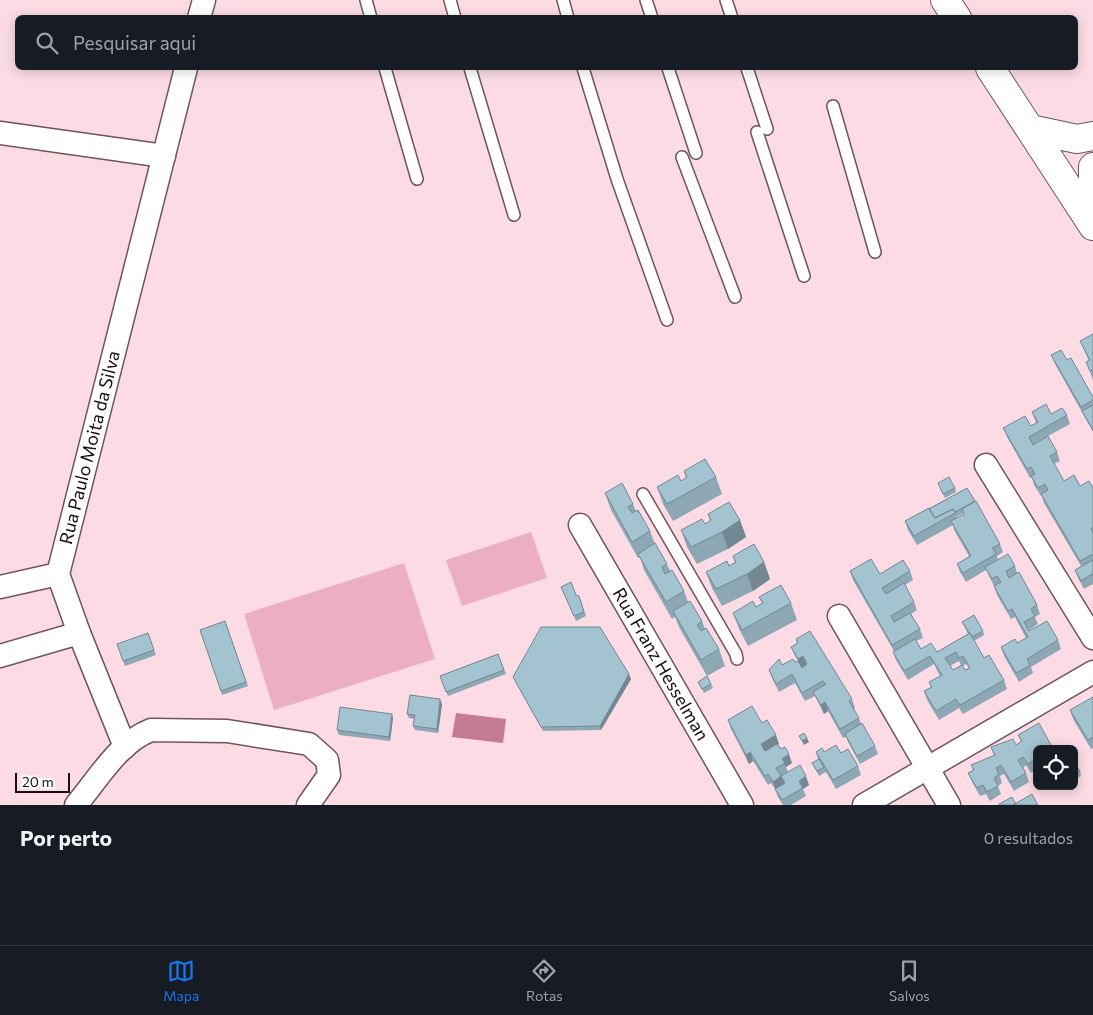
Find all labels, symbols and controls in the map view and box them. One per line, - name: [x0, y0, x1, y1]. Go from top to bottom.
- search box: [15, 15, 1078, 70]
- icon: search: [33, 29, 61, 57]
- text: Pesquisar aqui: [73, 31, 196, 54]
- street label: Rua Paulo Moita da Silva: [54, 348, 124, 546]
- street label: Rua Franz Hesselman: [609, 583, 714, 744]
- map controls: [1033, 745, 1078, 790]
- button: locate: [1033, 745, 1078, 790]
- scale bar: [15, 770, 70, 793]
- text: 20 m: [22, 773, 54, 790]
- text: Por perto: [20, 825, 112, 850]
- text: 0 resultados: [984, 828, 1073, 847]
- tab: Mapa: [163, 957, 199, 1004]
- tab: Rotas: [526, 957, 563, 1004]
- tab: Salvos: [889, 957, 930, 1004]

